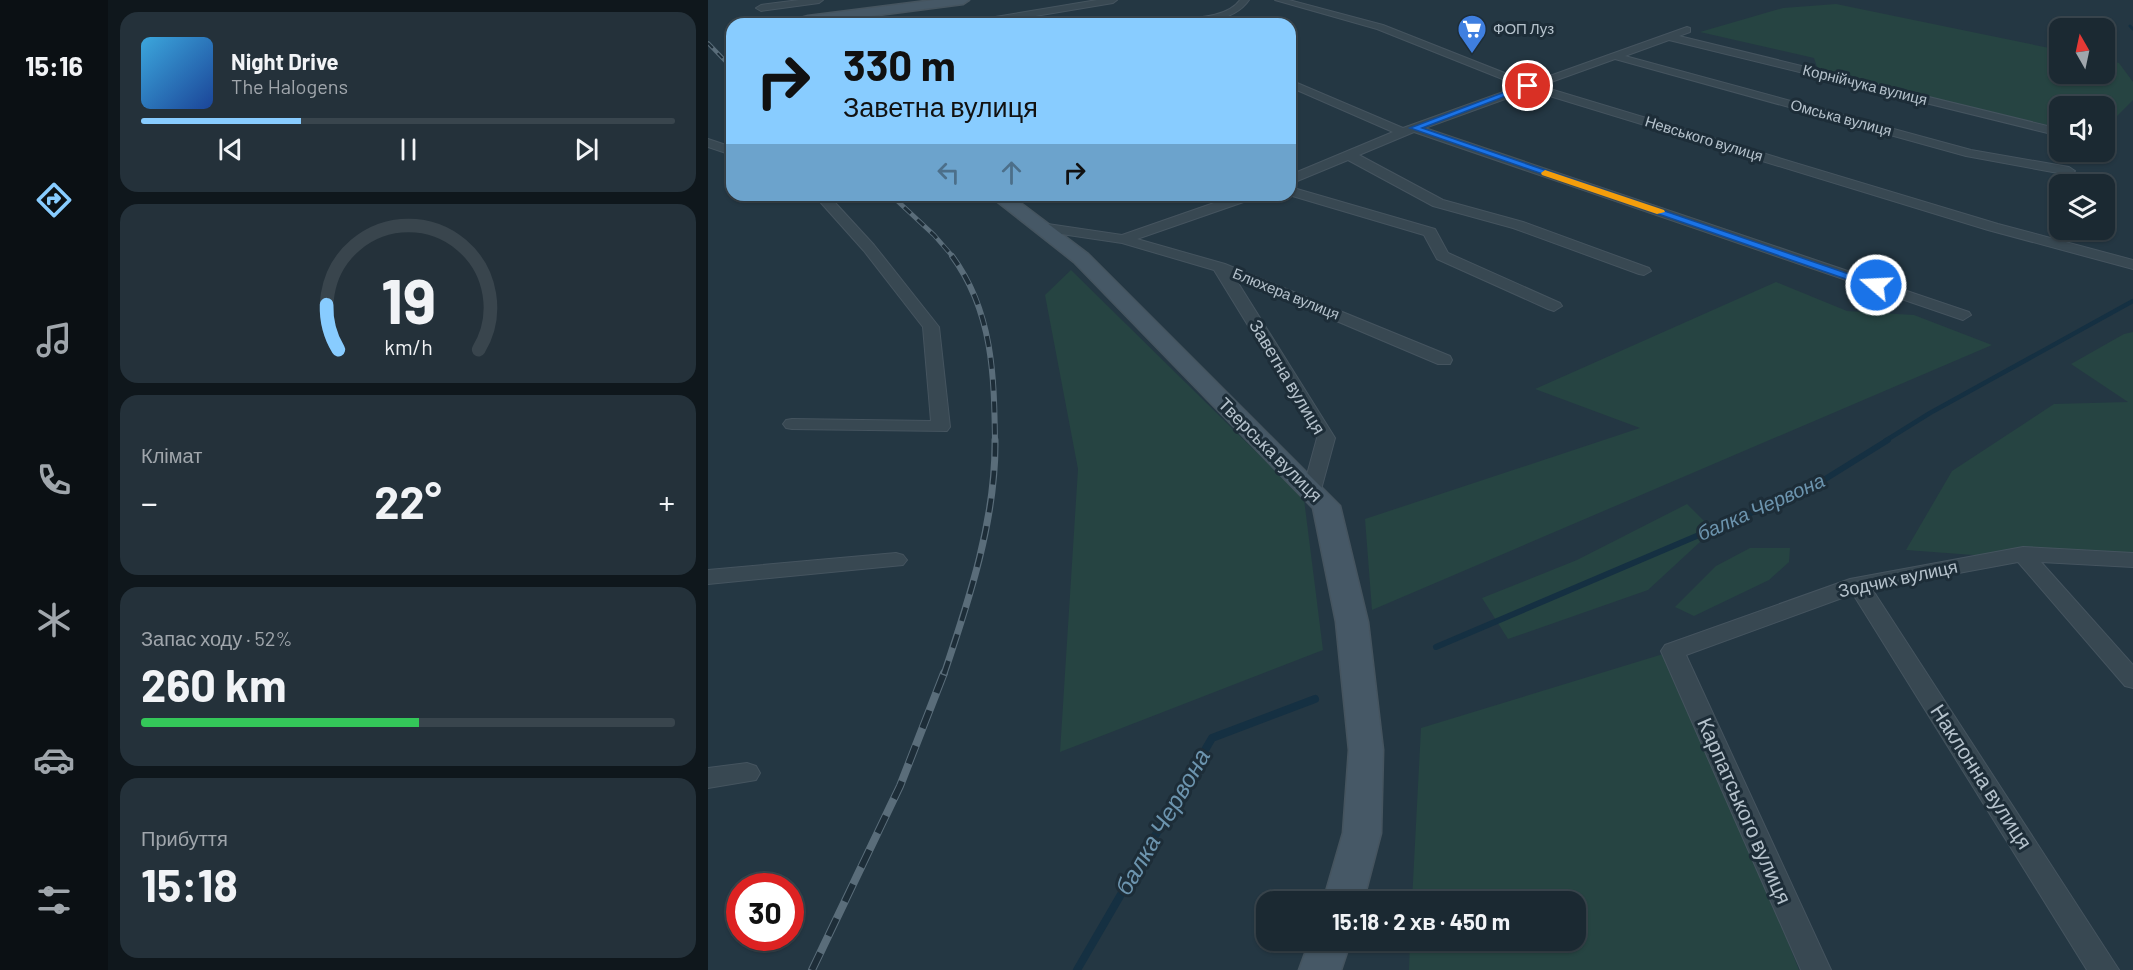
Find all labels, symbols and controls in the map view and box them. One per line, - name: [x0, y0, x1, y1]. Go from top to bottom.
- supermarket icon: ФОП Луз: [1456, 13, 1488, 55]
- north arrow: [2049, 18, 2115, 84]
- map controls: [2049, 18, 2115, 240]
- place label: ФОП Луз: [1493, 19, 1554, 37]
- text: 330 m: [843, 39, 956, 89]
- icon: right: [744, 42, 822, 120]
- text: Night Drive: [231, 48, 339, 74]
- text: 15:16: [25, 49, 83, 81]
- pin: [1502, 60, 1553, 111]
- street label: Корнійчука вулиця: [1801, 60, 1929, 108]
- icon: arrive: [1511, 69, 1544, 102]
- text: The Halogens: [231, 74, 348, 98]
- text: Заветна вулиця: [843, 90, 1038, 122]
- street label: Омська вулиця: [1789, 95, 1894, 139]
- button: sound: [2049, 96, 2115, 162]
- street label: Невського вулиця: [1643, 112, 1766, 165]
- icon: previous: [214, 133, 247, 166]
- icon: pause: [392, 133, 425, 166]
- icon: next: [570, 133, 603, 166]
- icon: left: [932, 156, 965, 189]
- icon: ahead: [995, 156, 1028, 189]
- icon: right: [1058, 156, 1091, 189]
- button: layers: [2049, 174, 2115, 240]
- icon: directions: [33, 179, 75, 221]
- position arrow: [1844, 253, 1908, 317]
- text: 19: [380, 263, 436, 337]
- street label: Блюхера вулиця: [1230, 263, 1342, 323]
- street label: Заветна вулиця: [1245, 315, 1331, 438]
- icon: music: [33, 319, 75, 361]
- text: km/h: [384, 335, 432, 360]
- street label: Тверська вулиця: [1214, 393, 1327, 506]
- text: Клімат: [141, 443, 202, 467]
- icon: phone: [33, 459, 75, 501]
- water label: балка Червона: [1693, 467, 1828, 545]
- text: 22°: [374, 474, 442, 528]
- text: −: [141, 482, 158, 522]
- text: +: [658, 482, 675, 522]
- street label: Зодчих вулиця: [1836, 555, 1959, 601]
- icon: climate: [33, 599, 75, 641]
- text: Запас ходу · 52%: [141, 626, 292, 650]
- text: 260 km: [141, 657, 287, 711]
- street label: Наклонна вулиця: [1926, 699, 2038, 853]
- street label: Карпатського вулиця: [1693, 713, 1798, 907]
- icon: car: [33, 739, 75, 781]
- water label: балка Червона: [1108, 743, 1215, 900]
- text: Прибуття: [141, 826, 228, 850]
- text: 15:18: [141, 857, 238, 911]
- speed limit sign: 30: [726, 873, 804, 951]
- icon: filters: [33, 879, 75, 921]
- text: 15:18 · 2 хв · 450 m: [1332, 908, 1510, 934]

